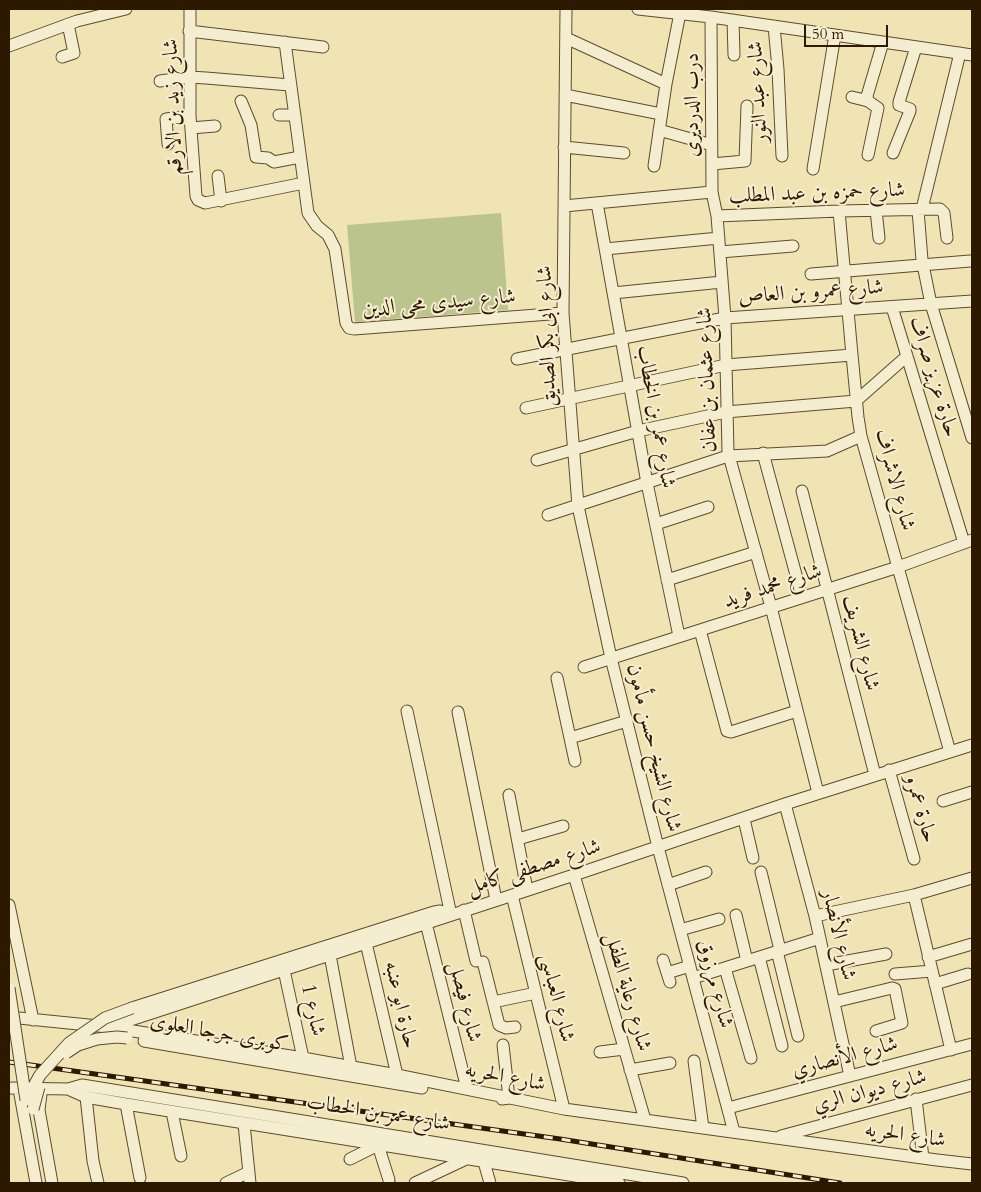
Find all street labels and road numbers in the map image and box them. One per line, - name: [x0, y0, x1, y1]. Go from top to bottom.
- street label: شارع زيد بن الارقم: [159, 38, 189, 176]
- street label: شارع عبد النور: [744, 41, 774, 143]
- street label: درب الدرديرى: [680, 53, 706, 157]
- street label: شارع حمزه بن عبد المطلب: [728, 178, 906, 210]
- street label: شارع ابى بكر الصديق: [533, 265, 563, 407]
- street label: شارع عمرو بن العاص: [737, 275, 885, 311]
- street label: شارع سيدى محى الدين: [361, 285, 517, 323]
- street label: شارع عثمان بن عفان: [693, 307, 723, 453]
- street label: حارة عزيز صراف: [903, 314, 963, 440]
- street label: شارع عمر بن الخطاب: [630, 344, 680, 490]
- street label: شارع الاشراف: [868, 426, 920, 534]
- street label: شارع محمد فريد: [721, 559, 825, 615]
- street label: شارع الشريف: [836, 593, 884, 693]
- street label: شارع الشيخ حسن مأمون: [620, 661, 686, 835]
- street label: حارة عمرو: [898, 772, 942, 846]
- street label: شارع مصطفى كامل: [464, 834, 604, 902]
- street label: شارع الأنصار: [815, 887, 861, 983]
- street label: شارع رعاية الطفل: [598, 930, 656, 1054]
- street label: شارع مرزوق: [690, 937, 738, 1031]
- street label: شارع العباسى: [533, 951, 579, 1045]
- street label: حارة ابو عنبه: [378, 959, 422, 1051]
- street label: شارع فيصل: [442, 959, 486, 1045]
- street label: شارع 1: [294, 982, 330, 1038]
- street label: كوبرى جرجا العلوى: [148, 1009, 290, 1059]
- street label: شارع الأنصاري: [789, 1032, 901, 1084]
- street label: شارع الحريه: [463, 1058, 547, 1098]
- street label: شارع ديوان الري: [811, 1065, 929, 1119]
- street label: شارع عمر بن الخطاب: [305, 1090, 451, 1138]
- street label: شارع الحريه: [863, 1118, 947, 1154]

